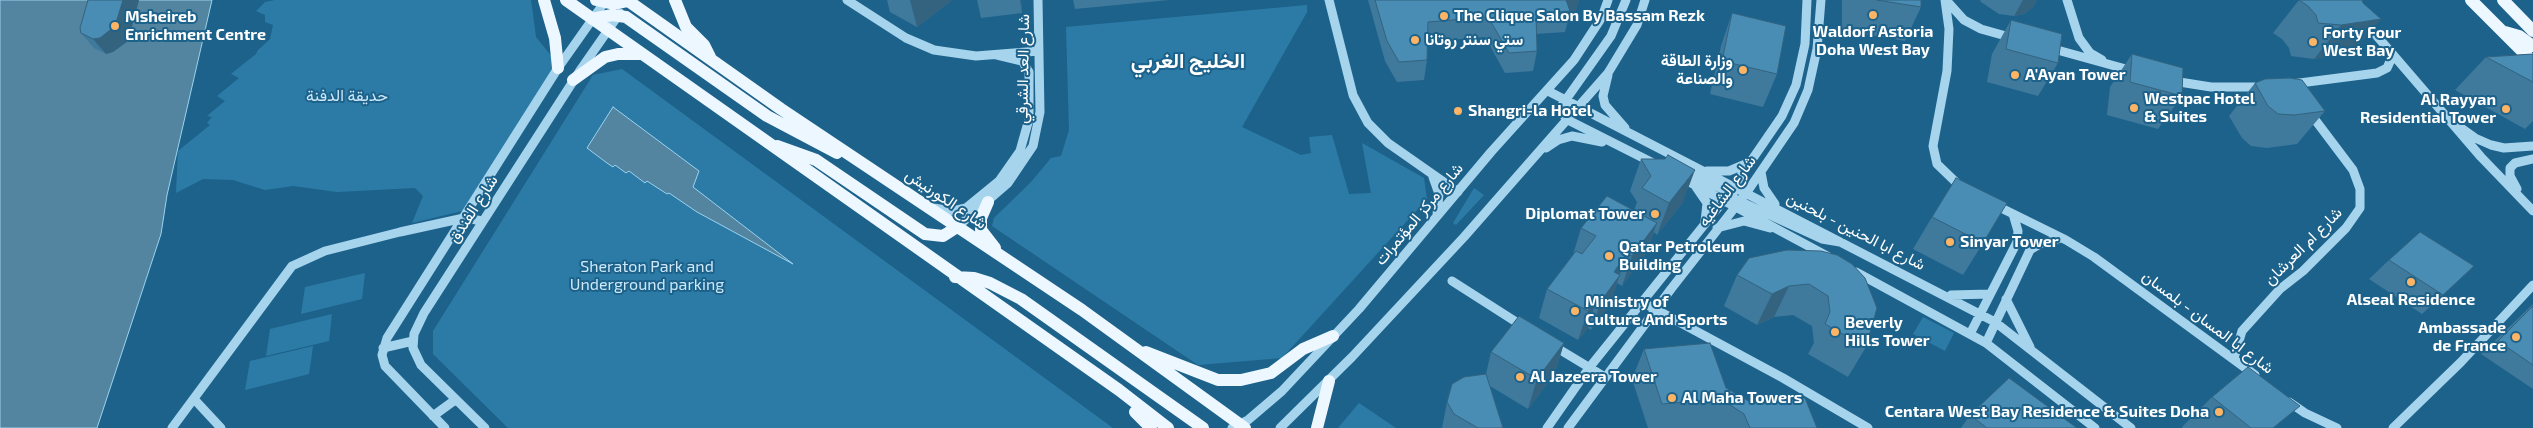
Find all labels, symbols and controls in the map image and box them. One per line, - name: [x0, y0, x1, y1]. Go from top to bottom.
- place label: The Clique Salon By Bassam Rezk: [1454, 6, 1705, 26]
- place label: Msheireb Enrichment Centre: [125, 7, 266, 45]
- marker: Waldorf Astoria Doha West Bay: [1867, 9, 1879, 21]
- marker: The Clique Salon By Bassam Rezk: [1438, 10, 1450, 22]
- street label: شارع العد الشرقي: [1012, 14, 1034, 124]
- marker: Msheireb Enrichment Centre: [109, 20, 121, 32]
- place label: Waldorf Astoria Doha West Bay: [1813, 22, 1933, 60]
- place label: Forty Four West Bay: [2323, 23, 2401, 61]
- place label: ستي سنتر روتانا: [1425, 30, 1523, 50]
- marker: ستي سنتر روتانا: [1409, 34, 1421, 46]
- marker: Forty Four West Bay: [2307, 36, 2319, 48]
- district label: الخليج الغربي: [1131, 48, 1245, 74]
- place label: وزارة الطاقة والصناعة: [1661, 51, 1733, 89]
- marker: وزارة الطاقة والصناعة: [1737, 64, 1749, 76]
- place label: A'Ayan Tower: [2025, 65, 2126, 85]
- marker: A'Ayan Tower: [2009, 69, 2021, 81]
- park label: حديقة الدفنة: [306, 86, 388, 106]
- place label: Westpac Hotel & Suites: [2144, 89, 2255, 127]
- place label: Al Rayyan Residential Tower: [2360, 90, 2496, 128]
- place label: Shangri-la Hotel: [1468, 101, 1592, 121]
- marker: Westpac Hotel & Suites: [2128, 102, 2140, 114]
- marker: Al Rayyan Residential Tower: [2500, 103, 2512, 115]
- marker: Shangri-la Hotel: [1452, 105, 1464, 117]
- street label: شارع الشاغيه: [1694, 152, 1760, 230]
- street label: شارع مركز المؤتمرات: [1371, 159, 1467, 269]
- street label: شارع الكورنيش: [902, 165, 990, 233]
- street label: شارع الفندق: [444, 171, 502, 247]
- street label: شارع ابا الحنين - بلحنين: [1784, 188, 1928, 274]
- street label: شارع ام العرشان: [2260, 203, 2346, 289]
- place label: Diplomat Tower: [1525, 204, 1645, 224]
- marker: Diplomat Tower: [1649, 208, 1661, 220]
- place label: Sinyar Tower: [1960, 232, 2059, 252]
- marker: Sinyar Tower: [1944, 236, 1956, 248]
- place label: Qatar Petroleum Building: [1619, 237, 1745, 275]
- marker: Qatar Petroleum Building: [1603, 250, 1615, 262]
- park label: Sheraton Park and Underground parking: [570, 257, 724, 295]
- street label: شارع ابا المسان - بلمسان: [2138, 266, 2278, 378]
- marker: Alseal Residence: [2405, 276, 2417, 288]
- place label: Alseal Residence: [2347, 290, 2475, 310]
- place label: Ministry of Culture And Sports: [1585, 292, 1728, 330]
- marker: Ministry of Culture And Sports: [1569, 305, 1581, 317]
- place label: Beverly Hills Tower: [1845, 313, 1930, 351]
- place label: Ambassade de France: [2418, 318, 2506, 356]
- marker: Beverly Hills Tower: [1829, 326, 1841, 338]
- marker: Ambassade de France: [2510, 331, 2522, 343]
- place label: Al Jazeera Tower: [1530, 367, 1657, 387]
- marker: Al Jazeera Tower: [1514, 371, 1526, 383]
- place label: Al Maha Towers: [1682, 388, 1802, 408]
- marker: Al Maha Towers: [1666, 392, 1678, 404]
- place label: Centara West Bay Residence & Suites Doha: [1885, 402, 2209, 422]
- marker: Centara West Bay Residence & Suites Doha: [2213, 406, 2225, 418]

